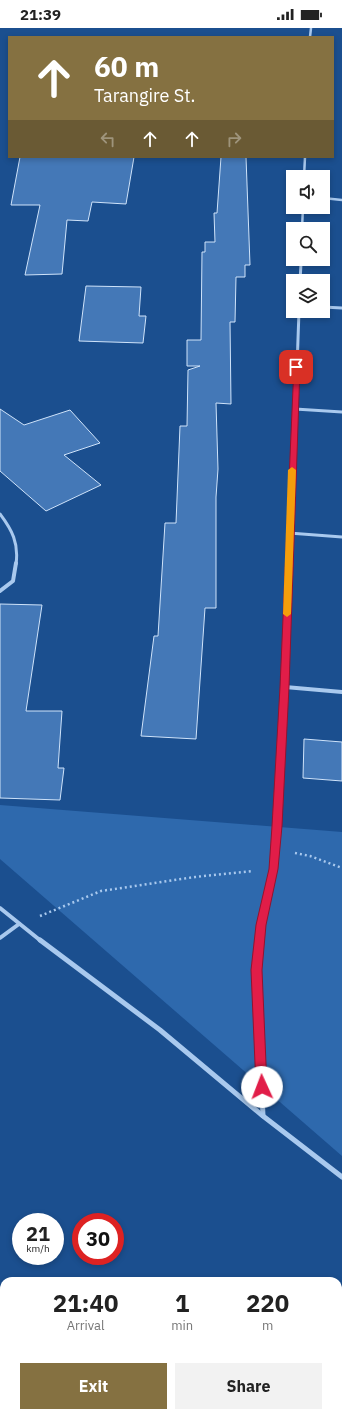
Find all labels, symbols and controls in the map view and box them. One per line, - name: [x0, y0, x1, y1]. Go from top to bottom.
- text: 21:39: [20, 5, 61, 24]
- text: 60 m: [94, 48, 159, 85]
- icon: ahead: [28, 52, 80, 104]
- text: Tarangire St.: [94, 84, 195, 107]
- icon: left: [97, 128, 119, 150]
- icon: ahead: [139, 128, 161, 150]
- icon: ahead: [181, 128, 203, 150]
- icon: right: [223, 128, 245, 150]
- map controls: [286, 170, 330, 318]
- button: sound: [286, 170, 330, 214]
- button: search: [286, 222, 330, 266]
- button: layers: [286, 274, 330, 318]
- pin: [279, 350, 313, 384]
- icon: arrive: [285, 356, 307, 378]
- position arrow: [241, 1066, 283, 1108]
- speed limit sign: 30: [72, 1213, 124, 1265]
- text: 21: [26, 1220, 50, 1247]
- text: km/h: [26, 1242, 50, 1255]
- text: 21:40: [53, 1287, 118, 1319]
- text: 1: [175, 1287, 189, 1319]
- text: 220: [246, 1287, 289, 1319]
- text: Arrival: [67, 1317, 105, 1334]
- text: min: [171, 1317, 193, 1334]
- text: m: [262, 1317, 273, 1334]
- button: Exit: [20, 1363, 167, 1409]
- button: Share: [175, 1363, 322, 1409]

